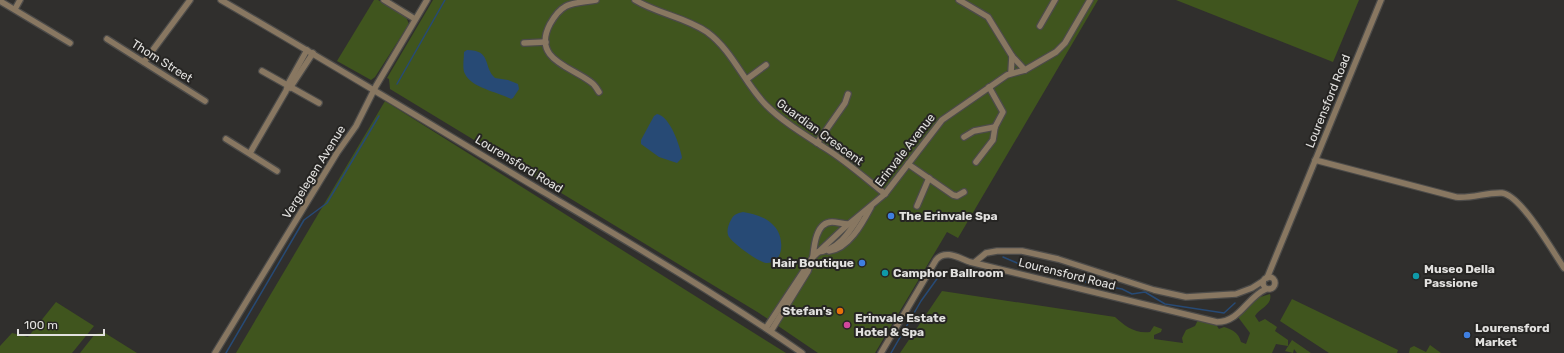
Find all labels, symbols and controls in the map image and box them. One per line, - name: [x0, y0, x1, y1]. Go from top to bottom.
- street label: Thom Street: [129, 37, 195, 85]
- street label: Lourensford Road: [1303, 52, 1353, 150]
- street label: Guardian Crescent: [774, 96, 866, 168]
- street label: Erinvale Avenue: [872, 110, 938, 189]
- street label: Vergelegen Avenue: [280, 122, 349, 221]
- street label: Lourensford Road: [473, 132, 565, 196]
- place label: The Erinvale Spa: [899, 209, 998, 223]
- marker: The Erinvale Spa: [886, 211, 896, 221]
- street label: Lourensford Road: [1017, 255, 1117, 293]
- place label: Hair Boutique: [772, 256, 854, 270]
- marker: Hair Boutique: [857, 258, 867, 268]
- place label: Museo Della Passione: [1424, 262, 1495, 290]
- place label: Camphor Ballroom: [893, 266, 1003, 280]
- marker: Camphor Ballroom: [880, 268, 890, 278]
- marker: Museo Della Passione: [1411, 271, 1421, 281]
- place label: Stefan's: [782, 304, 832, 318]
- marker: Stefan's: [835, 306, 845, 316]
- scale bar: [18, 311, 104, 337]
- place label: Erinvale Estate Hotel & Spa: [855, 311, 946, 339]
- text: 100 m: [24, 318, 58, 332]
- marker: Erinvale Estate Hotel & Spa: [842, 320, 852, 330]
- place label: Lourensford Market: [1475, 321, 1550, 349]
- marker: Lourensford Market: [1462, 330, 1472, 340]

